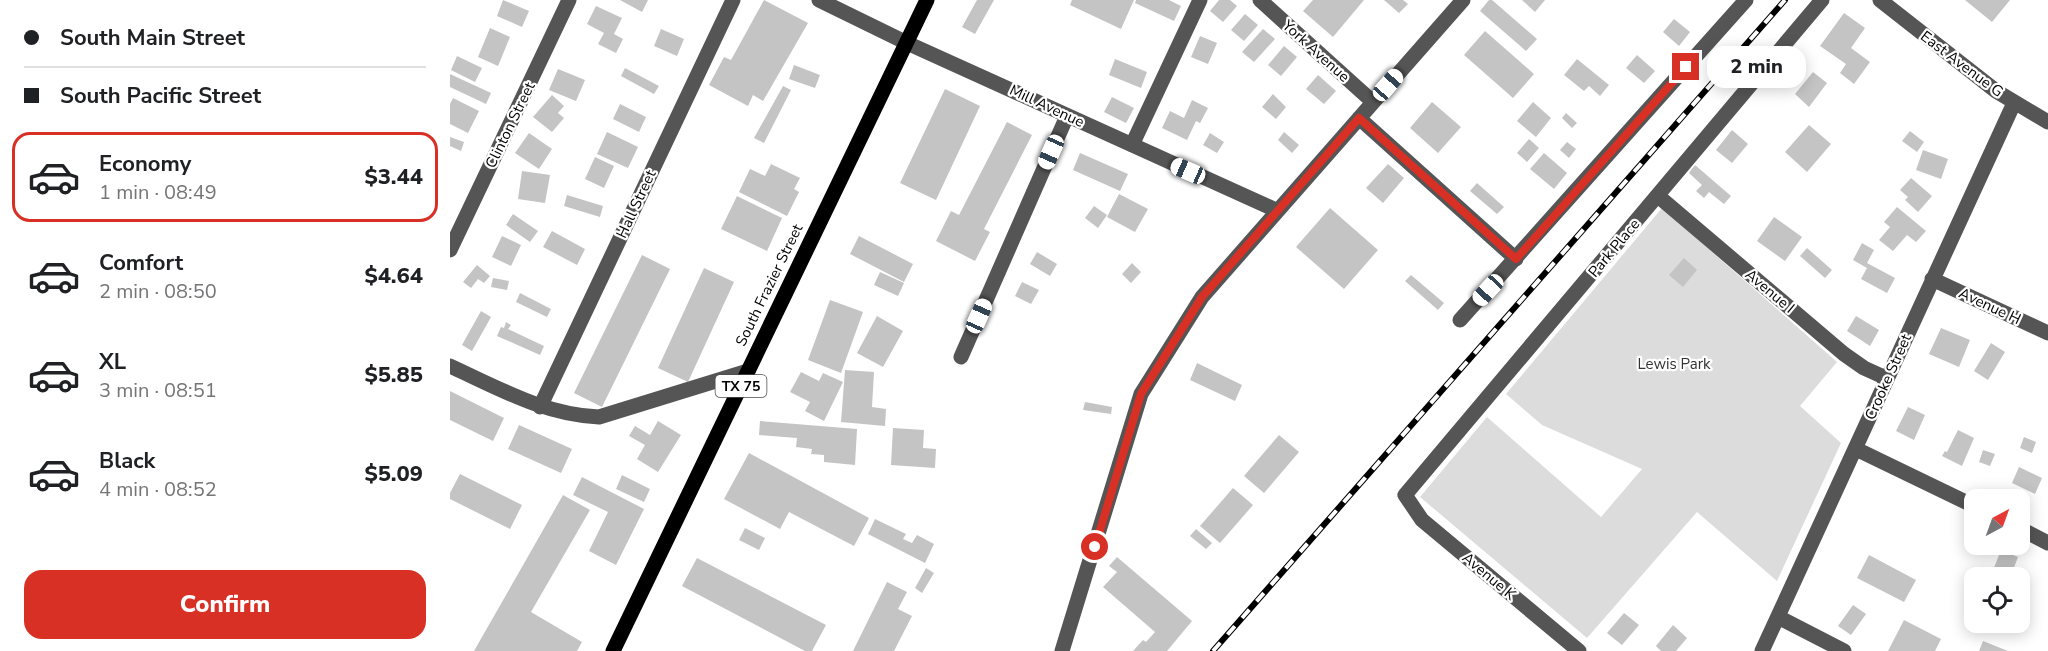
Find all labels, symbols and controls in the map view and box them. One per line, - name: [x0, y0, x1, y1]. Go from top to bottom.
- street label: York Avenue: [1277, 15, 1354, 87]
- text: South Main Street: [60, 23, 245, 53]
- street label: East Avenue G: [1917, 26, 2007, 102]
- callout: 2 min: [1707, 46, 1806, 88]
- route end: [1672, 53, 1699, 80]
- text: 2 min: [1730, 53, 1783, 80]
- car: [1369, 66, 1407, 104]
- street label: Clinton Street: [481, 78, 540, 171]
- street label: Mill Avenue: [1006, 80, 1088, 132]
- text: South Pacific Street: [60, 81, 261, 111]
- car: [1035, 132, 1067, 172]
- text: Economy: [99, 149, 191, 179]
- icon: car: [27, 150, 81, 204]
- car: [1168, 155, 1208, 187]
- text: $3.44: [364, 162, 423, 192]
- street label: Hall Street: [612, 166, 661, 241]
- text: 1 min · 08:49: [99, 179, 217, 206]
- street label: Park Place: [1584, 215, 1644, 281]
- street label: South Frazier Street: [731, 220, 808, 349]
- text: Comfort: [99, 248, 183, 278]
- icon: car: [27, 249, 81, 303]
- text: $4.64: [364, 261, 423, 291]
- street label: Avenue I: [1741, 264, 1799, 318]
- car: [1469, 271, 1507, 309]
- text: 2 min · 08:50: [99, 278, 217, 305]
- street label: Avenue H: [1956, 283, 2024, 329]
- car: [963, 296, 995, 336]
- street label: Crooke Street: [1860, 330, 1916, 423]
- text: XL: [99, 347, 126, 377]
- icon: car: [27, 348, 81, 402]
- park label: Lewis Park: [1637, 354, 1711, 374]
- text: $5.85: [364, 360, 423, 390]
- road number: TX 75: [716, 375, 766, 397]
- text: 3 min · 08:51: [99, 377, 217, 404]
- text: Black: [99, 446, 155, 476]
- icon: car: [27, 447, 81, 501]
- text: $5.09: [364, 459, 423, 489]
- text: 4 min · 08:52: [99, 476, 217, 503]
- north arrow: [1964, 489, 2030, 555]
- map controls: [1964, 489, 2030, 633]
- route start: [1081, 533, 1108, 560]
- street label: Avenue K: [1458, 548, 1521, 605]
- button: locate: [1964, 567, 2030, 633]
- button: Confirm: [24, 570, 426, 639]

